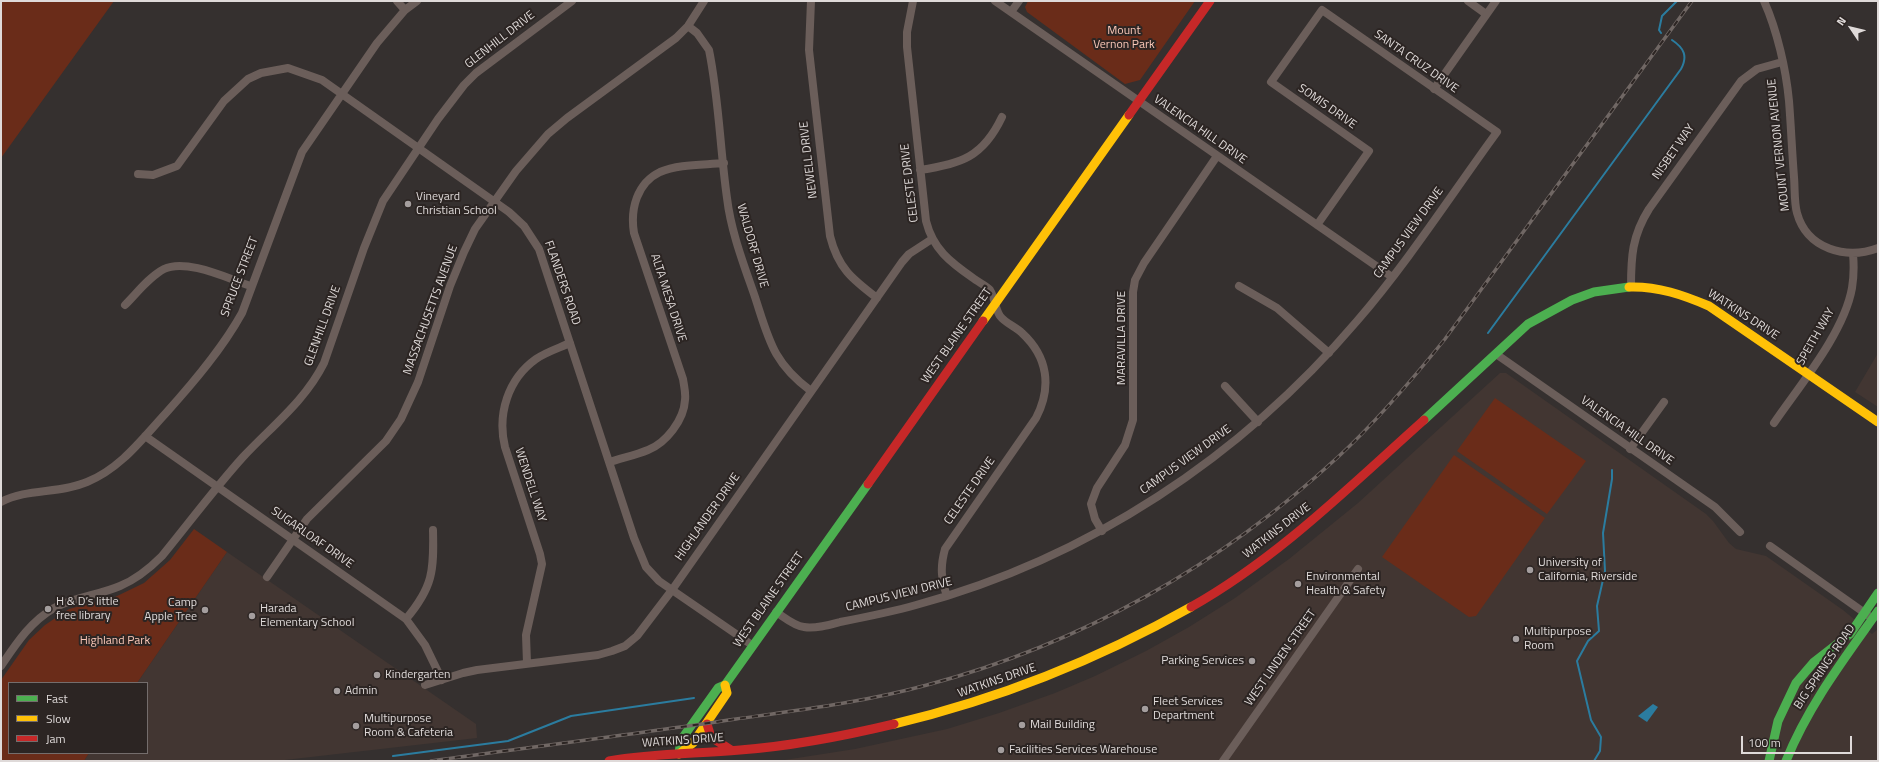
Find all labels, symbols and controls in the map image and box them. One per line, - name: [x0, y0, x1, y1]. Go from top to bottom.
- street label: GLENHILL DRIVE: [462, 8, 538, 72]
- north arrow: [1831, 8, 1871, 48]
- text: N: [1832, 13, 1850, 29]
- park label: Mount Vernon Park: [1093, 24, 1155, 52]
- street label: SANTA CRUZ DRIVE: [1371, 28, 1461, 96]
- street label: MOUNT VERNON AVENUE: [1765, 78, 1793, 212]
- street label: SOMIS DRIVE: [1295, 82, 1359, 132]
- street label: VALENCIA HILL DRIVE: [1151, 92, 1249, 168]
- street label: NEWELL DRIVE: [797, 120, 821, 200]
- street label: NISBET WAY: [1650, 122, 1698, 182]
- street label: CELESTE DRIVE: [898, 143, 922, 223]
- street label: CAMPUS VIEW DRIVE: [1371, 185, 1447, 281]
- place label: Vineyard Christian School: [416, 190, 497, 218]
- marker: Vineyard Christian School: [403, 199, 413, 209]
- street label: WALDORF DRIVE: [733, 202, 771, 290]
- street label: SPRUCE STREET: [218, 235, 262, 319]
- street label: FLANDERS ROAD: [541, 239, 583, 327]
- street label: MASSACHUSETTS AVENUE: [401, 243, 461, 377]
- street label: ALTA MESA DRIVE: [647, 252, 689, 344]
- street label: GLENHILL DRIVE: [302, 284, 344, 368]
- street label: WEST BLAINE STREET: [919, 286, 995, 386]
- street label: WATKINS DRIVE: [1705, 287, 1781, 343]
- street label: MARAVILLA DRIVE: [1115, 291, 1129, 385]
- street label: SPEITH WAY: [1794, 306, 1838, 368]
- street label: VALENCIA HILL DRIVE: [1578, 393, 1676, 469]
- street label: CAMPUS VIEW DRIVE: [1138, 422, 1234, 498]
- street label: WENDELL WAY: [511, 446, 549, 524]
- street label: CELESTE DRIVE: [941, 454, 999, 528]
- street label: HIGHLANDER DRIVE: [672, 470, 744, 564]
- street label: WATKINS DRIVE: [1240, 500, 1314, 562]
- street label: SUGARLOAF DRIVE: [268, 504, 356, 572]
- street label: WEST BLAINE STREET: [731, 550, 807, 650]
- place label: University of California, Riverside: [1538, 556, 1637, 584]
- marker: University of California, Riverside: [1525, 565, 1535, 575]
- place label: Environmental Health & Safety: [1306, 570, 1385, 598]
- street label: CAMPUS VIEW DRIVE: [844, 575, 954, 615]
- marker: Environmental Health & Safety: [1293, 579, 1303, 589]
- place label: H & D’s little free library: [56, 595, 119, 623]
- place label: Camp Apple Tree: [144, 596, 197, 624]
- place label: Harada Elementary School: [260, 602, 354, 630]
- marker: H & D’s little free library: [43, 604, 53, 614]
- marker: Camp Apple Tree: [200, 605, 210, 615]
- street label: WEST LINDEN STREET: [1242, 607, 1320, 709]
- marker: Harada Elementary School: [247, 611, 257, 621]
- street label: BIG SPRINGS ROAD: [1791, 622, 1859, 712]
- place label: Multipurpose Room: [1524, 625, 1591, 653]
- park label: Highland Park: [80, 634, 150, 648]
- marker: Multipurpose Room: [1511, 634, 1521, 644]
- place label: Parking Services: [1161, 654, 1244, 668]
- marker: Parking Services: [1247, 656, 1257, 666]
- street label: WATKINS DRIVE: [956, 661, 1038, 701]
- place label: Kindergarten: [385, 668, 450, 682]
- marker: Kindergarten: [372, 670, 382, 680]
- legend: [8, 682, 148, 754]
- place label: Admin: [345, 684, 378, 698]
- marker: Admin: [332, 686, 342, 696]
- text: Fast: [46, 689, 68, 708]
- place label: Fleet Services Department: [1153, 695, 1223, 723]
- marker: Fleet Services Department: [1140, 704, 1150, 714]
- text: Slow: [46, 709, 71, 728]
- place label: Multipurpose Room & Cafeteria: [364, 712, 453, 740]
- place label: Mail Building: [1030, 718, 1095, 732]
- marker: Mail Building: [1017, 720, 1027, 730]
- marker: Multipurpose Room & Cafeteria: [351, 721, 361, 731]
- scale bar: [1743, 728, 1854, 754]
- text: Jam: [46, 729, 66, 748]
- street label: WATKINS DRIVE: [642, 731, 724, 751]
- text: 100 m: [1748, 733, 1781, 752]
- place label: Facilities Services Warehouse: [1009, 743, 1157, 757]
- marker: Facilities Services Warehouse: [996, 745, 1006, 755]

